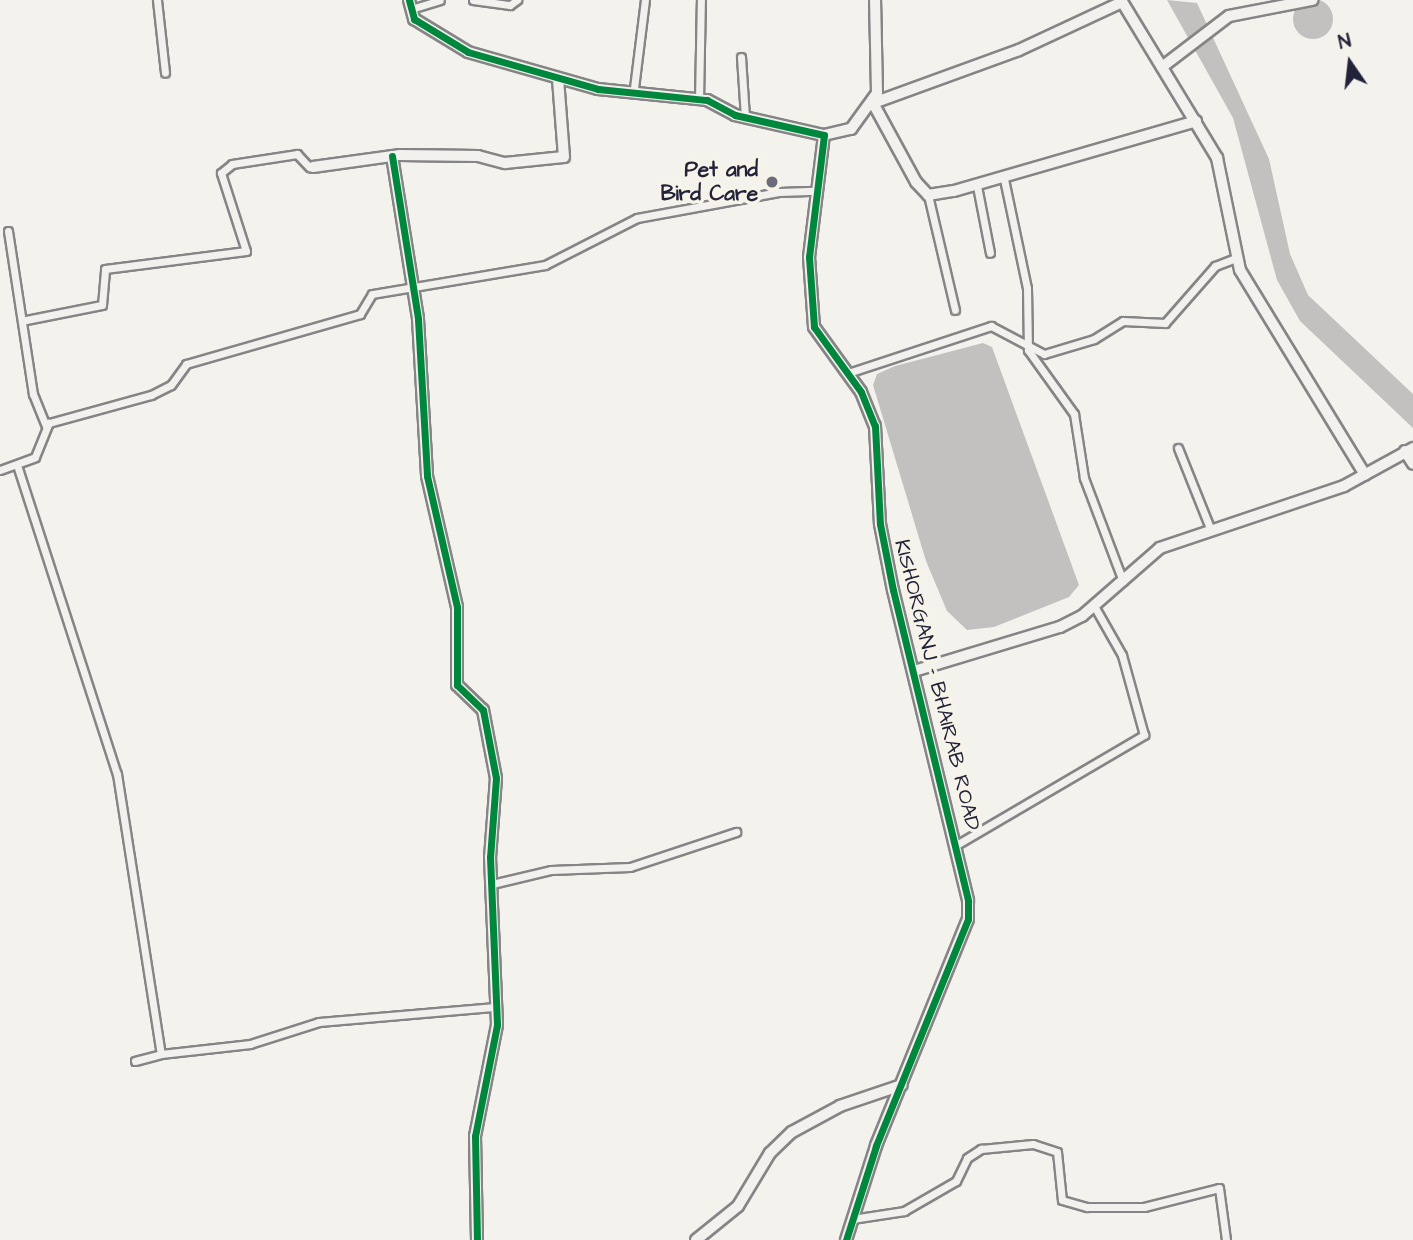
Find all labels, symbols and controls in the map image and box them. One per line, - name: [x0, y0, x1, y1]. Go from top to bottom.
- north arrow: [1315, 28, 1385, 98]
- text: N: [1336, 28, 1354, 57]
- place label: Pet and Bird Care: [661, 157, 758, 207]
- marker: Pet and Bird Care: [764, 174, 780, 190]
- street label: KISHORGANJ - BHAIRAB ROAD: [889, 537, 985, 833]

